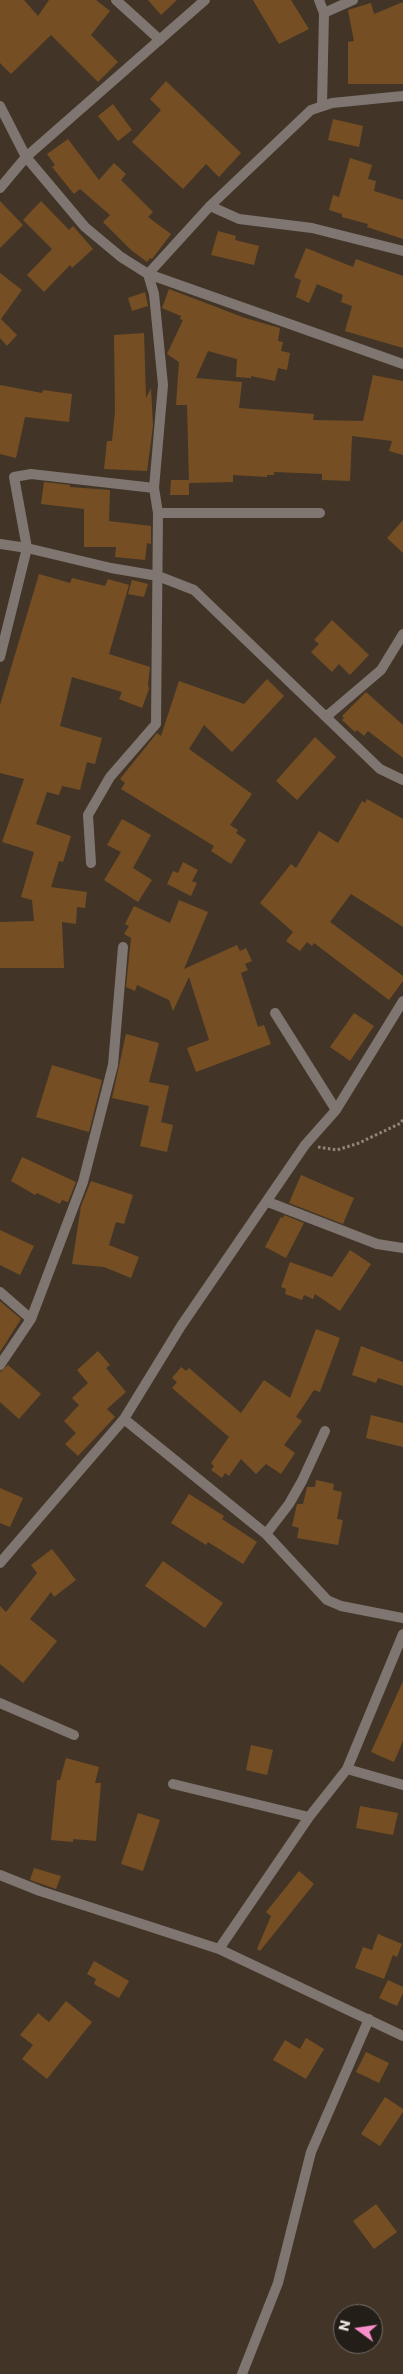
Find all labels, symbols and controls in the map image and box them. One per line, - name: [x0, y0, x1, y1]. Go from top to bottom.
- north arrow: [333, 2304, 383, 2354]
- text: N: [333, 2318, 355, 2333]

